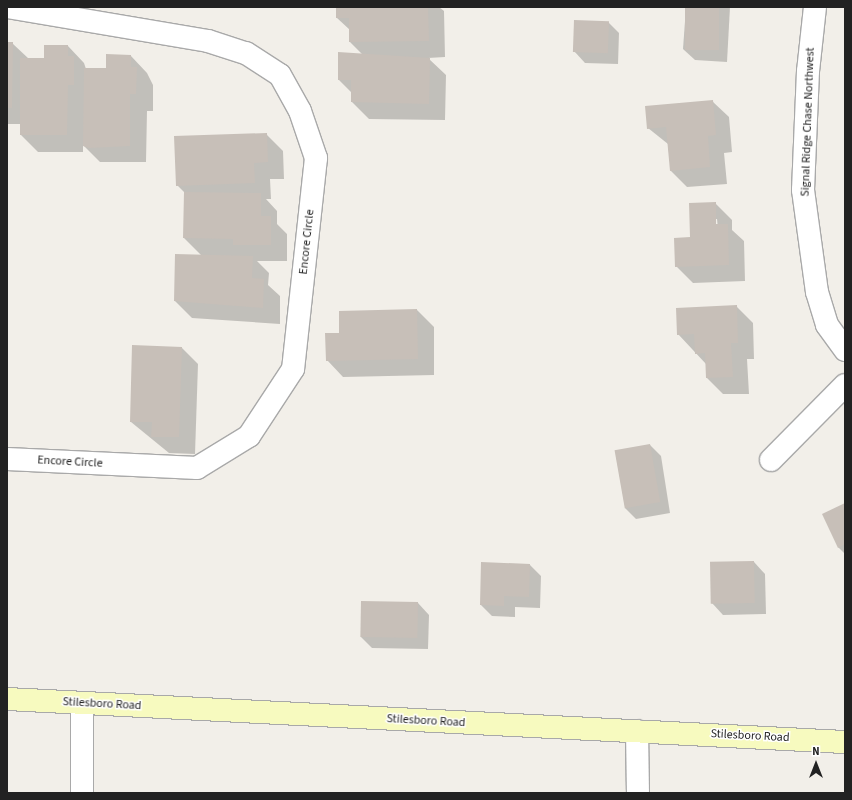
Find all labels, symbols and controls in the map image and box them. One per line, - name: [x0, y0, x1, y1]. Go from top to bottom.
- street label: Signal Ridge Chase Northwest: [798, 47, 818, 197]
- street label: Encore Circle: [296, 209, 318, 275]
- street label: Encore Circle: [37, 453, 103, 471]
- street label: Stilesboro Road: [62, 695, 142, 713]
- street label: Stilesboro Road: [386, 712, 466, 730]
- street label: Stilesboro Road: [710, 727, 790, 745]
- north arrow: [796, 744, 836, 784]
- text: N: [812, 744, 820, 759]

